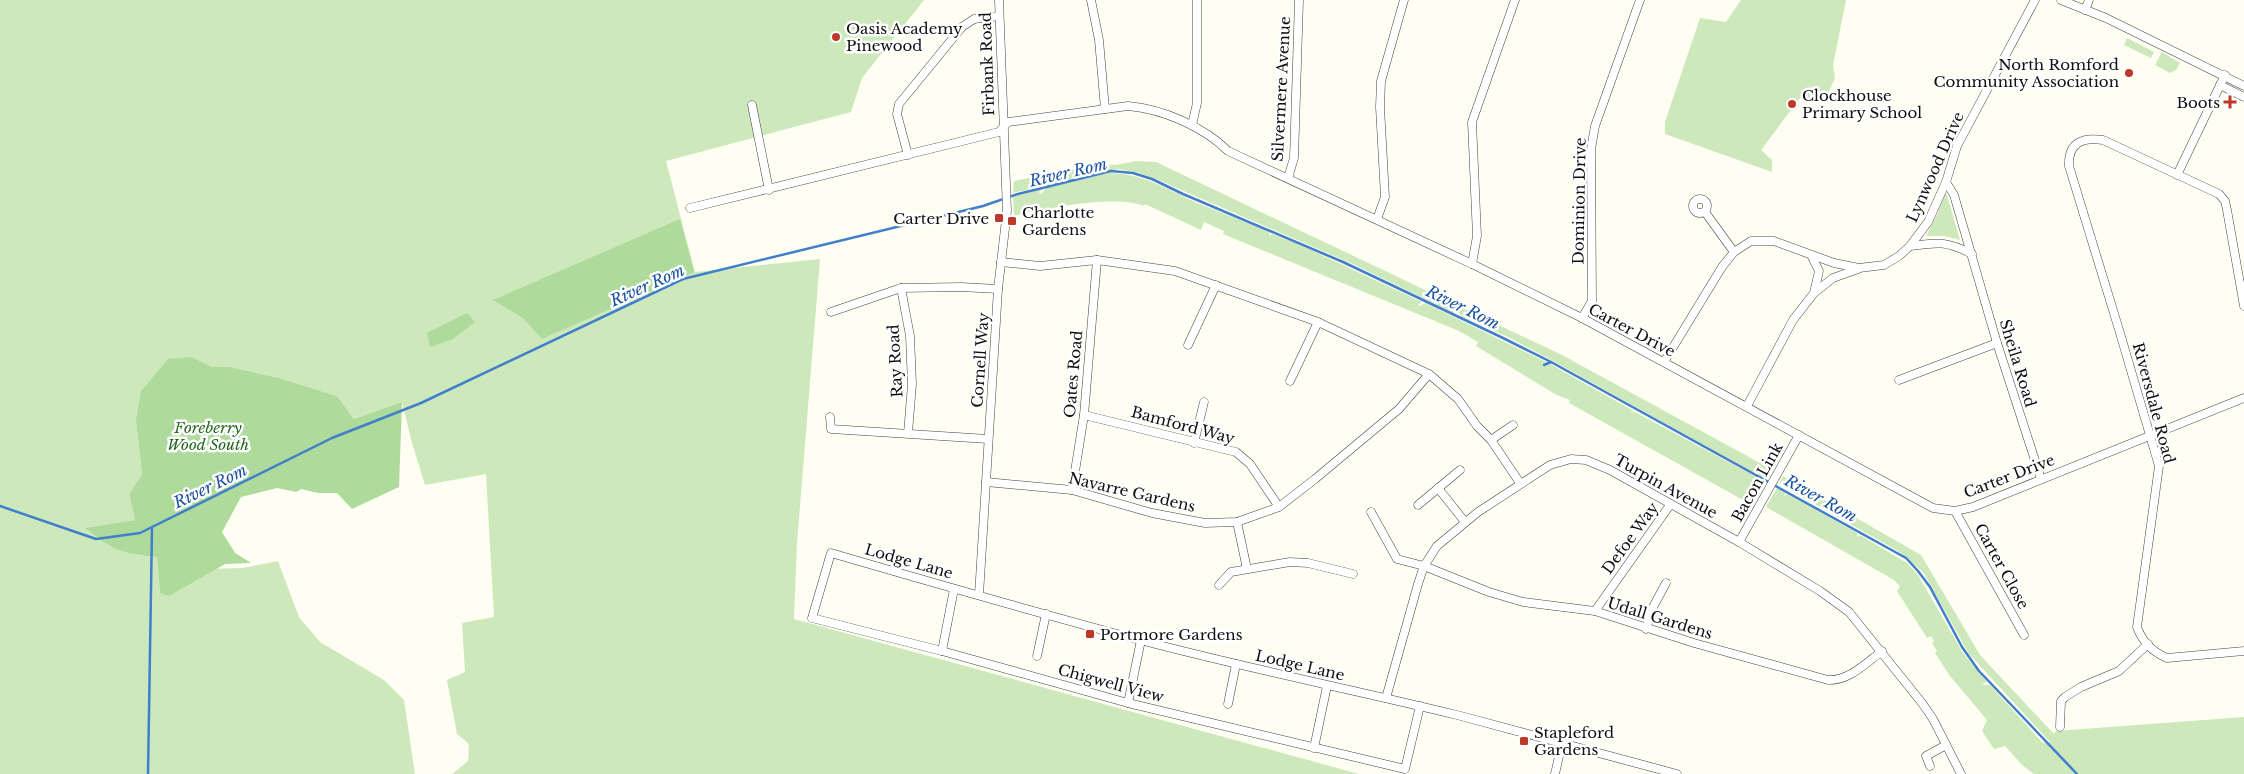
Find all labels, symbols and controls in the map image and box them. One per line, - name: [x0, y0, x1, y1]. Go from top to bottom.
- street label: Firbank Road: [976, 12, 998, 116]
- street label: Silvermere Avenue: [1268, 16, 1294, 162]
- place label: Oasis Academy Pinewood: [846, 19, 963, 55]
- marker: Oasis Academy Pinewood: [830, 31, 842, 43]
- place label: North Romford Community Association: [1934, 55, 2119, 91]
- marker: North Romford Community Association: [2123, 67, 2135, 79]
- place label: Clockhouse Primary School: [1802, 86, 1922, 122]
- place label: Boots: [2176, 93, 2220, 112]
- marker: Boots: [2224, 96, 2236, 108]
- marker: Clockhouse Primary School: [1786, 98, 1798, 110]
- street label: Lynwood Drive: [1902, 109, 1968, 225]
- street label: Dominion Drive: [1568, 137, 1590, 265]
- water label: River Rom: [1026, 153, 1109, 191]
- place label: Charlotte Gardens: [1022, 203, 1094, 239]
- place label: Carter Drive: [893, 209, 989, 228]
- marker: Carter Drive: [993, 212, 1005, 224]
- marker: Charlotte Gardens: [1006, 215, 1018, 227]
- water label: River Rom: [606, 260, 687, 311]
- water label: River Rom: [1422, 280, 1503, 333]
- street label: Carter Drive: [1585, 299, 1679, 361]
- street label: Cornell Way: [967, 311, 993, 408]
- street label: Sheila Road: [1996, 317, 2040, 409]
- street label: Ray Road: [884, 324, 906, 398]
- street label: Oates Road: [1060, 329, 1086, 419]
- street label: Riversdale Road: [2129, 340, 2179, 466]
- street label: Bamford Way: [1129, 402, 1237, 448]
- park label: Foreberry Wood South: [167, 418, 249, 454]
- street label: Bacon Link: [1727, 438, 1787, 525]
- street label: Turpin Avenue: [1611, 450, 1721, 522]
- street label: Carter Drive: [1961, 450, 2057, 502]
- water label: River Rom: [169, 460, 250, 513]
- street label: Navarre Gardens: [1067, 468, 1197, 516]
- water label: River Rom: [1781, 470, 1861, 526]
- street label: Defoe Way: [1598, 498, 1663, 578]
- street label: Carter Close: [1971, 520, 2033, 612]
- street label: Lodge Lane: [863, 539, 955, 583]
- street label: Udall Gardens: [1605, 593, 1715, 643]
- place label: Portmore Gardens: [1100, 625, 1243, 644]
- marker: Portmore Gardens: [1084, 628, 1096, 640]
- street label: Lodge Lane: [1254, 646, 1346, 684]
- street label: Chigwell View: [1056, 660, 1166, 706]
- place label: Stapleford Gardens: [1534, 723, 1614, 759]
- marker: Stapleford Gardens: [1518, 735, 1530, 747]

